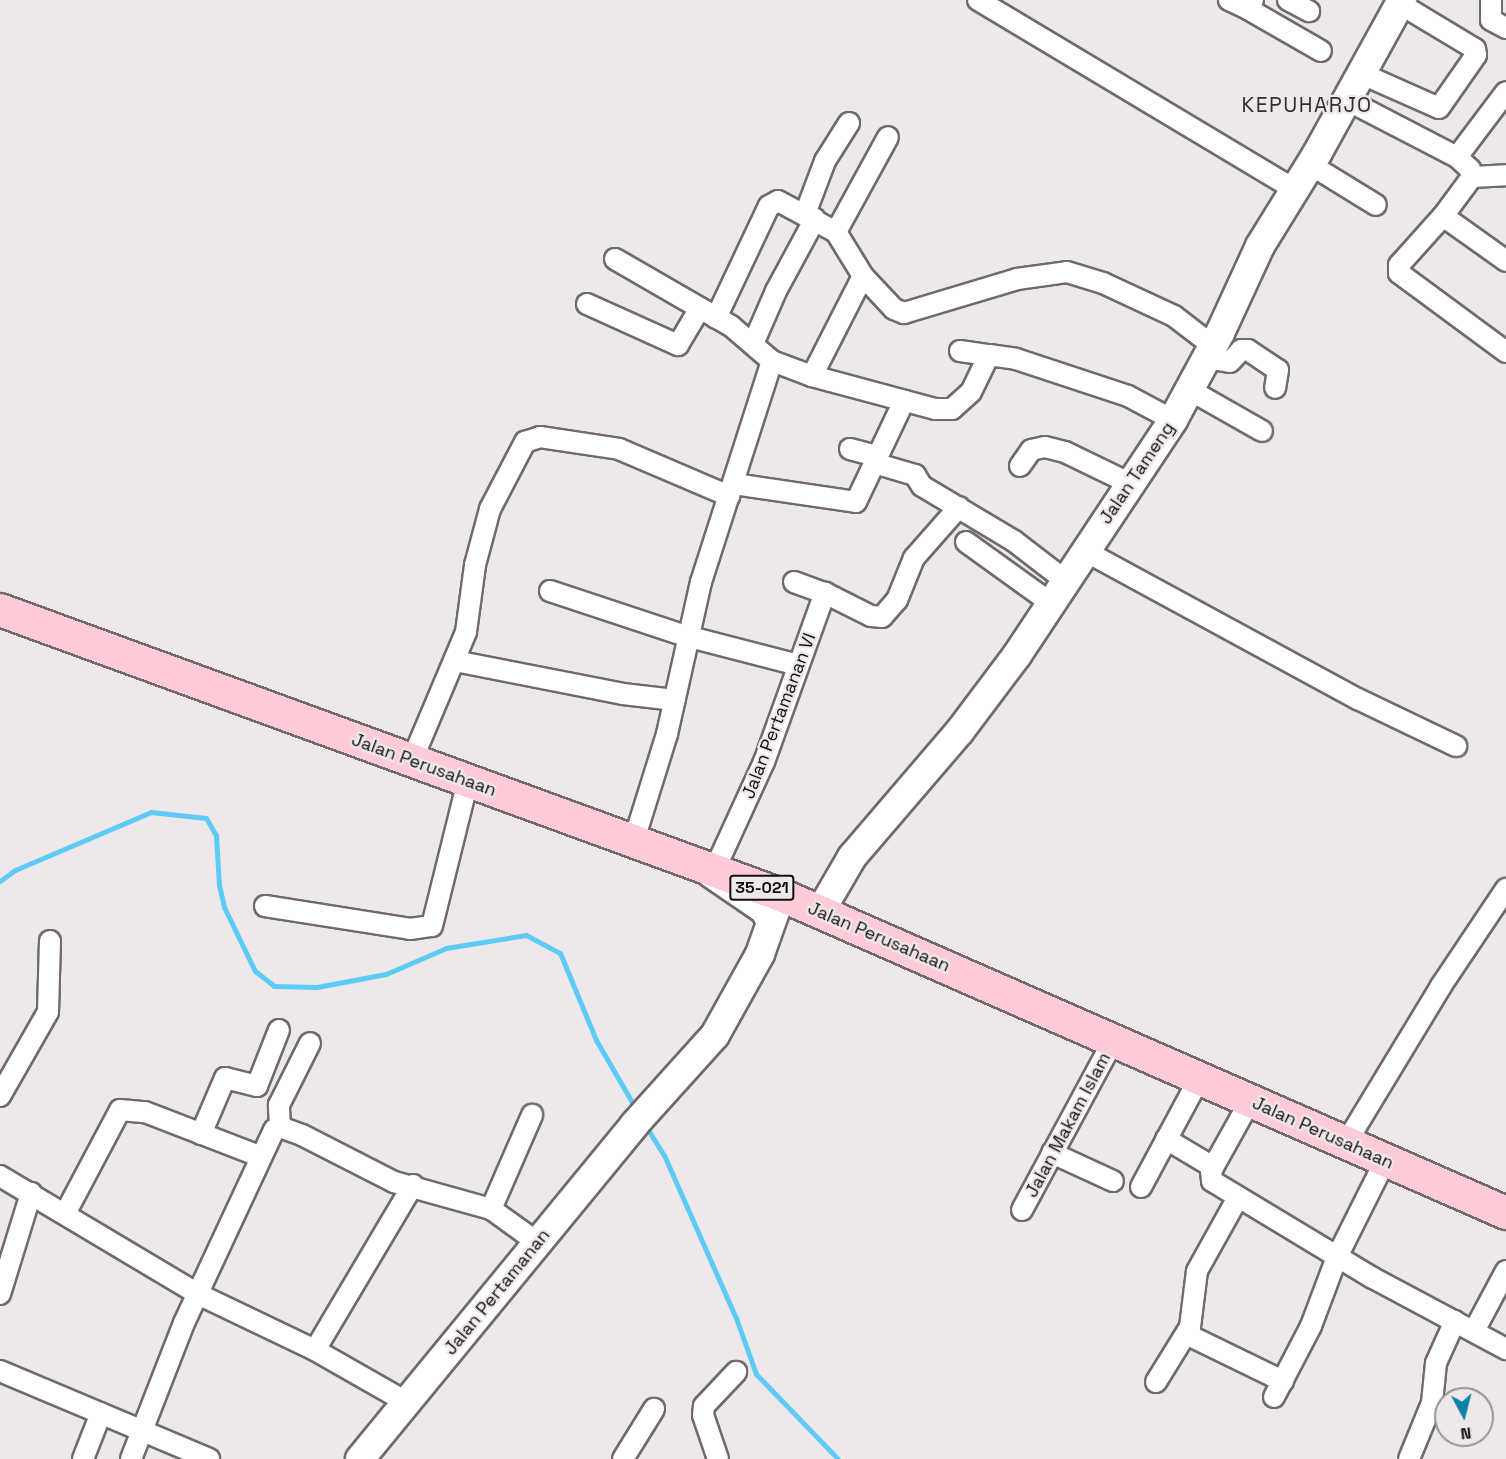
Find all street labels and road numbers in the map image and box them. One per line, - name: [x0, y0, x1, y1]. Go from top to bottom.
- street label: Jalan Tameng: [1095, 418, 1179, 528]
- street label: Jalan Pertamanan VI: [737, 630, 821, 802]
- street label: Jalan Perusahaan: [349, 729, 499, 801]
- road number: 35-021: [729, 875, 795, 901]
- street label: Jalan Perusahaan: [805, 897, 953, 977]
- street label: Jalan Makam Islam: [1021, 1049, 1115, 1201]
- street label: Jalan Perusahaan: [1249, 1092, 1397, 1174]
- street label: Jalan Pertamanan: [440, 1225, 554, 1359]

